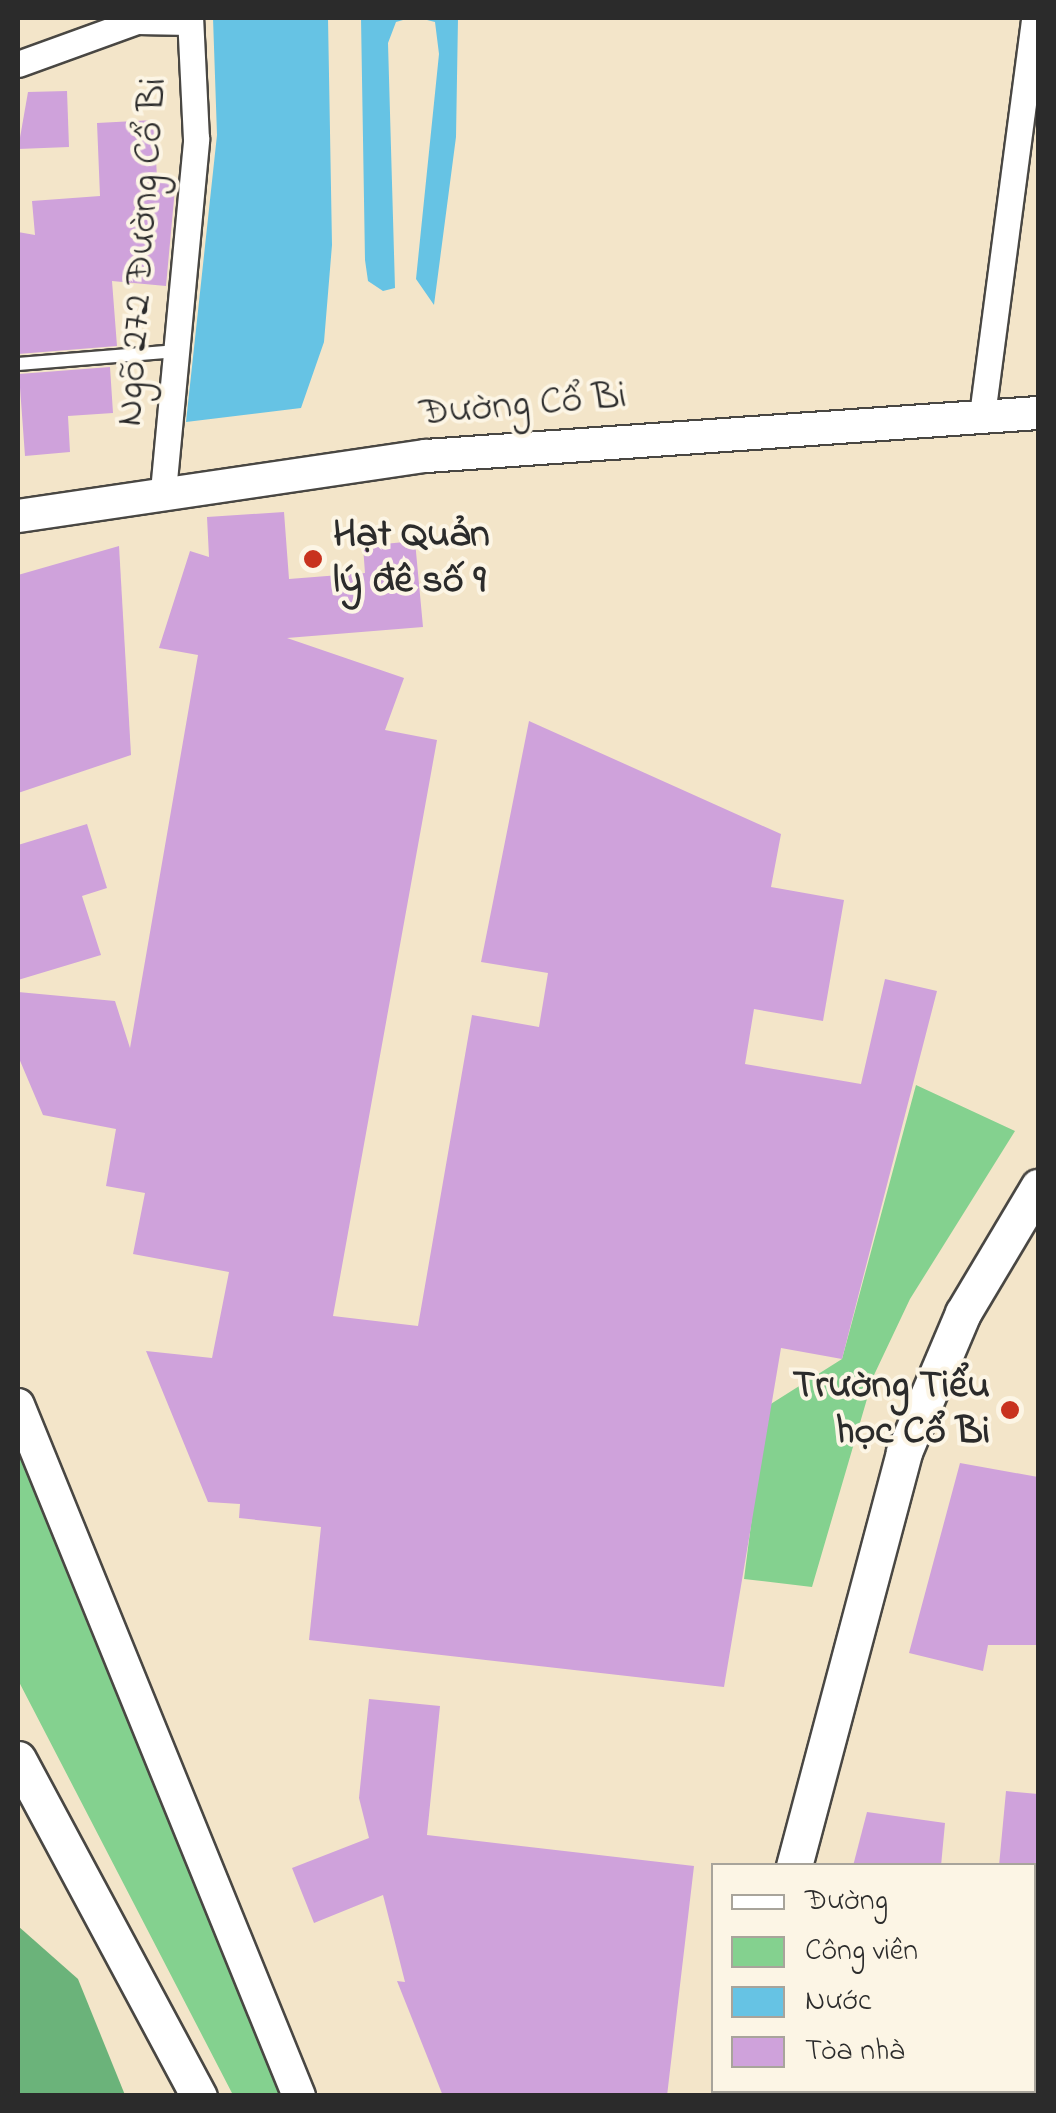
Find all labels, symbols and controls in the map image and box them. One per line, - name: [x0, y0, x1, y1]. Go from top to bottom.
- street label: Ngõ 272 Đường Cổ Bi: [107, 76, 179, 428]
- street label: Đường Cổ Bi: [418, 373, 628, 439]
- place label: Hạt Quản lý đê số 9: [333, 512, 490, 606]
- marker: Hạt Quản lý đê số 9: [302, 548, 324, 570]
- place label: Trường Tiểu học Cổ Bi: [793, 1363, 990, 1457]
- marker: Trường Tiểu học Cổ Bi: [999, 1399, 1021, 1421]
- legend: [711, 1863, 1036, 2093]
- text: Đường: [805, 1880, 888, 1924]
- text: Công viên: [805, 1930, 918, 1974]
- text: Nước: [805, 1980, 871, 2024]
- text: Tòa nhà: [805, 2030, 905, 2074]

